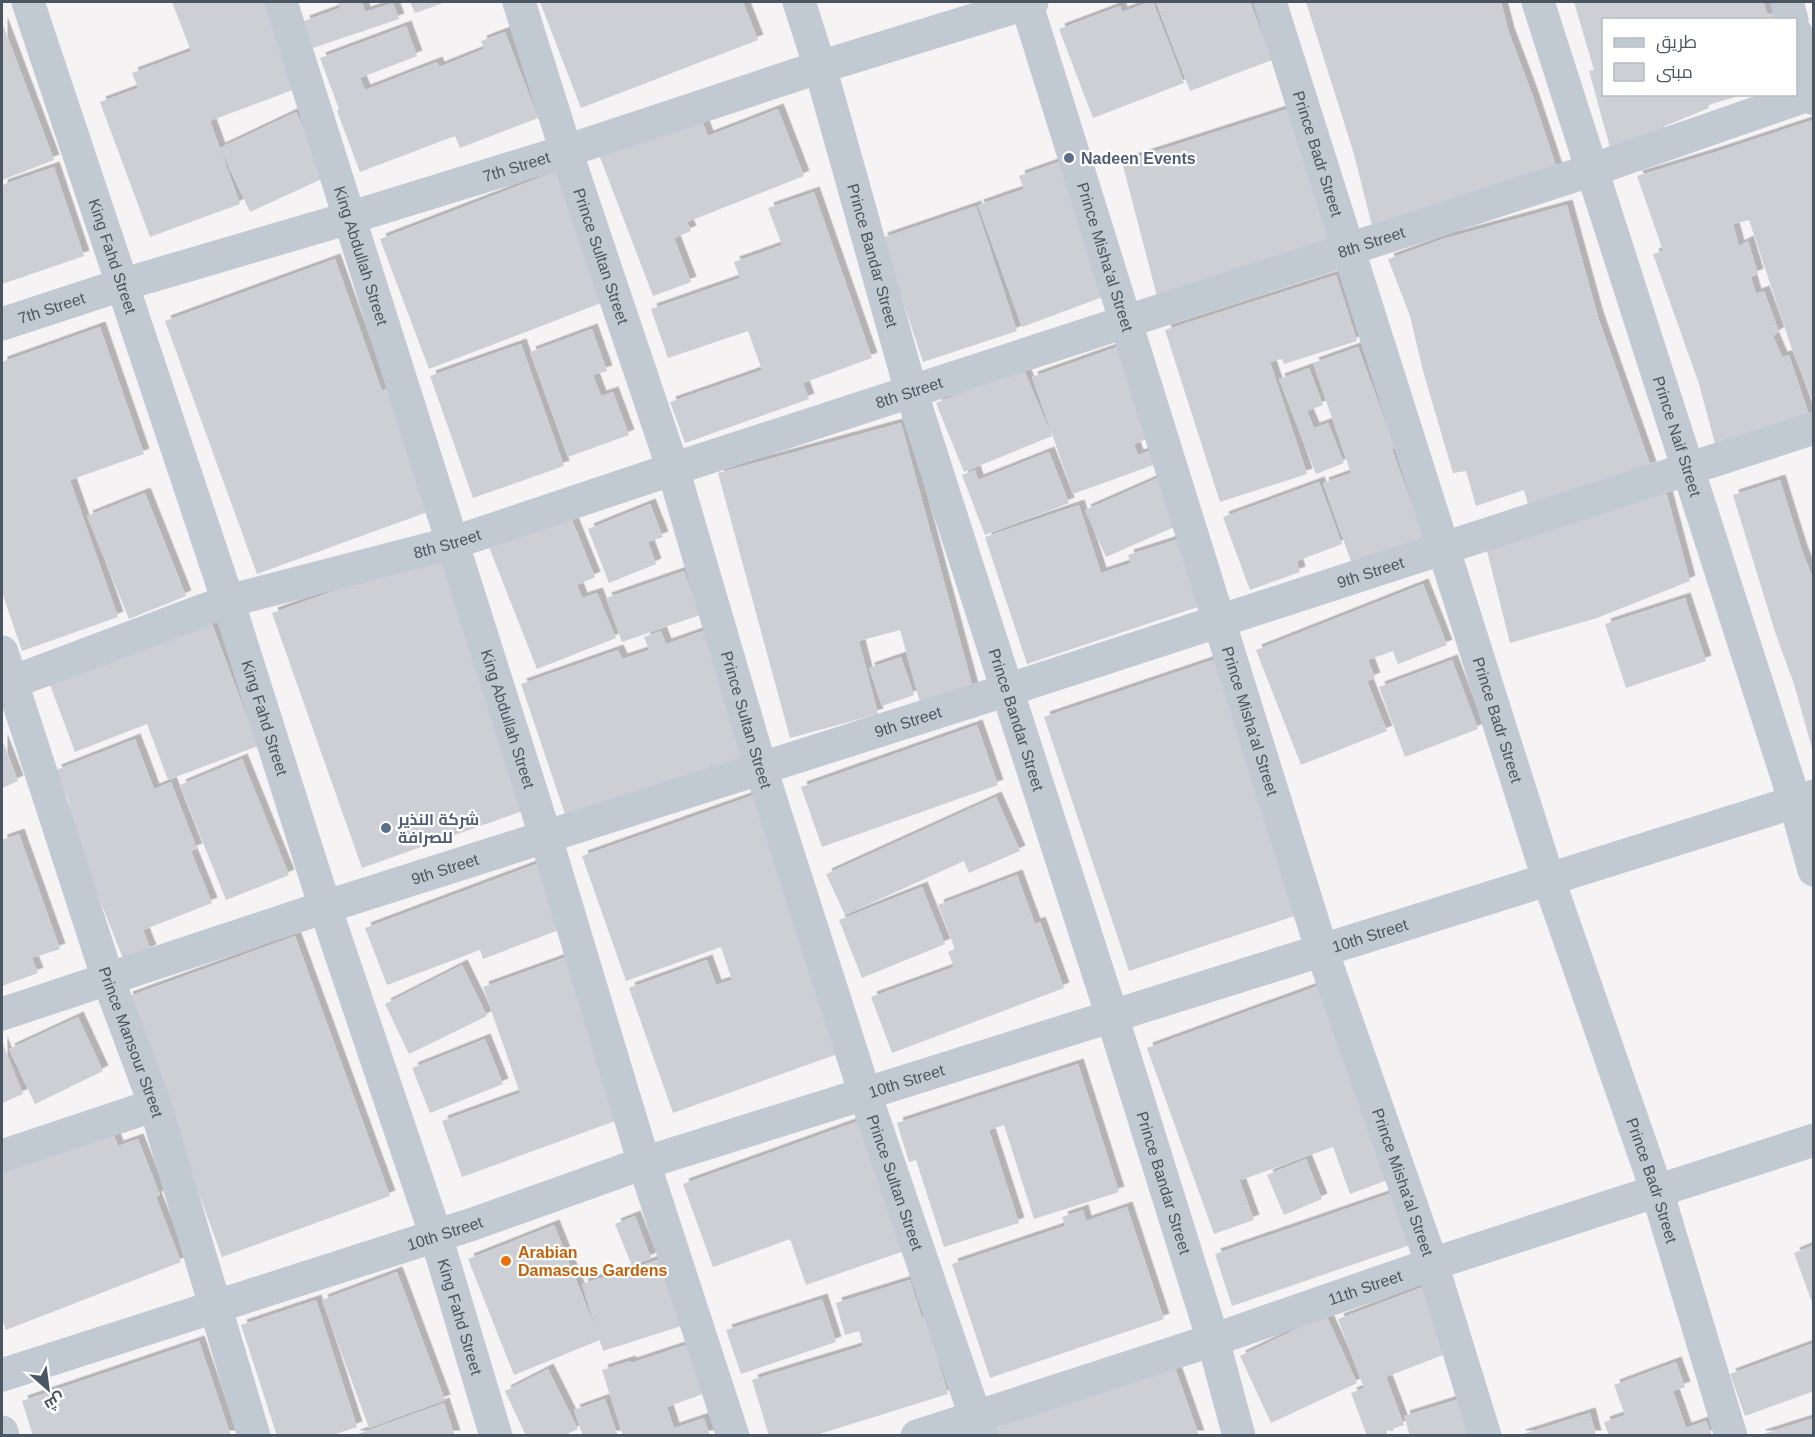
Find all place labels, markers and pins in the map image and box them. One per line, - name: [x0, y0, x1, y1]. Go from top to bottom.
- place label: Nadeen Events: [1081, 150, 1196, 167]
- marker: Nadeen Events: [1062, 151, 1076, 165]
- place label: شركة النذير للصرافة: [397, 811, 479, 847]
- marker: شركة النذير للصرافة: [379, 821, 393, 835]
- place label: Arabian Damascus Gardens: [518, 1244, 668, 1279]
- marker: Arabian Damascus Gardens: [499, 1254, 513, 1268]

